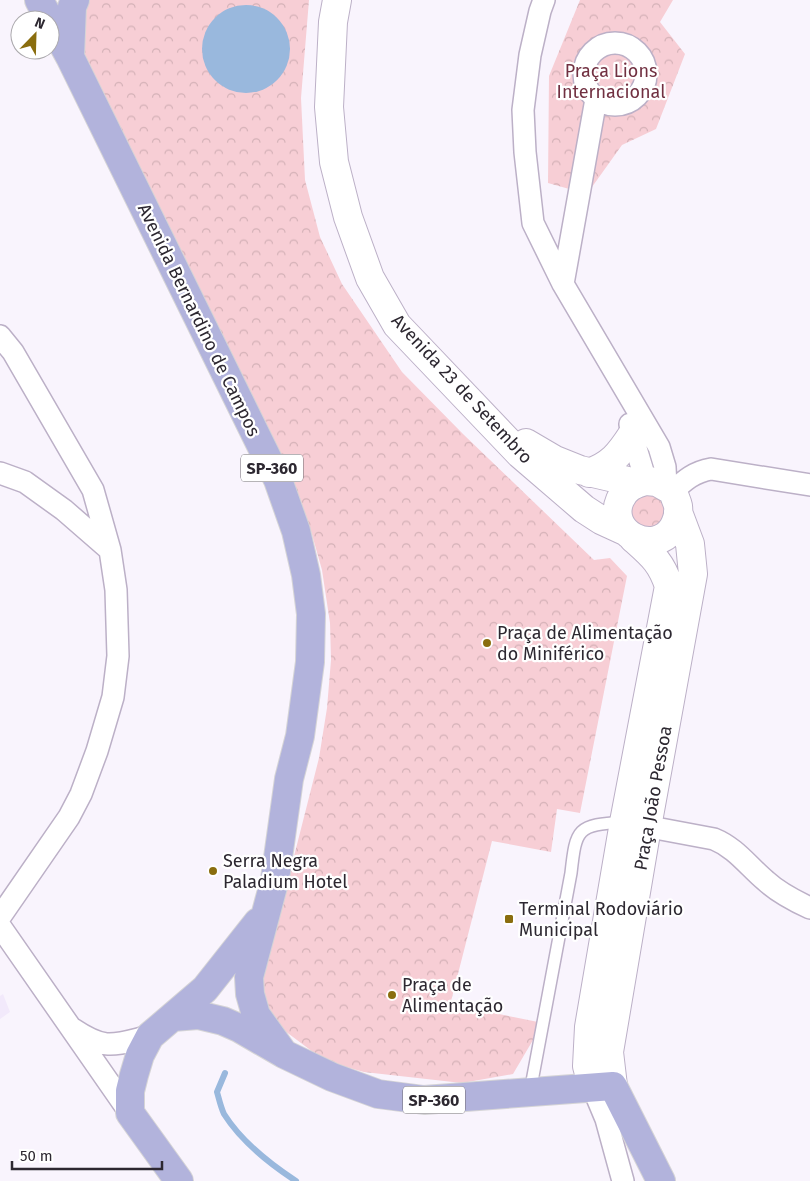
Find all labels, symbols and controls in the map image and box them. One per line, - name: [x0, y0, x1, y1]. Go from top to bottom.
- north arrow: [10, 10, 60, 60]
- text: N: [32, 14, 47, 33]
- park label: Praça Lions Internacional: [557, 60, 665, 103]
- street label: Avenida Bernardino de Campos: [133, 200, 265, 440]
- street label: Avenida 23 de Setembro: [387, 310, 537, 468]
- road number: SP-360: [241, 454, 303, 482]
- place label: Praça de Alimentação do Miniférico: [497, 622, 673, 665]
- marker: Praça de Alimentação do Miniférico: [481, 637, 493, 649]
- street label: Praça João Pessoa: [629, 724, 677, 872]
- place label: Serra Negra Paladium Hotel: [223, 850, 348, 893]
- marker: Serra Negra Paladium Hotel: [207, 865, 219, 877]
- place label: Terminal Rodoviário Municipal: [519, 898, 683, 941]
- marker: Terminal Rodoviário Municipal: [503, 913, 515, 925]
- place label: Praça de Alimentação: [402, 974, 503, 1017]
- marker: Praça de Alimentação: [386, 989, 398, 1001]
- road number: SP-360: [403, 1086, 465, 1114]
- scale bar: [12, 1138, 162, 1170]
- text: 50 m: [20, 1147, 53, 1165]

